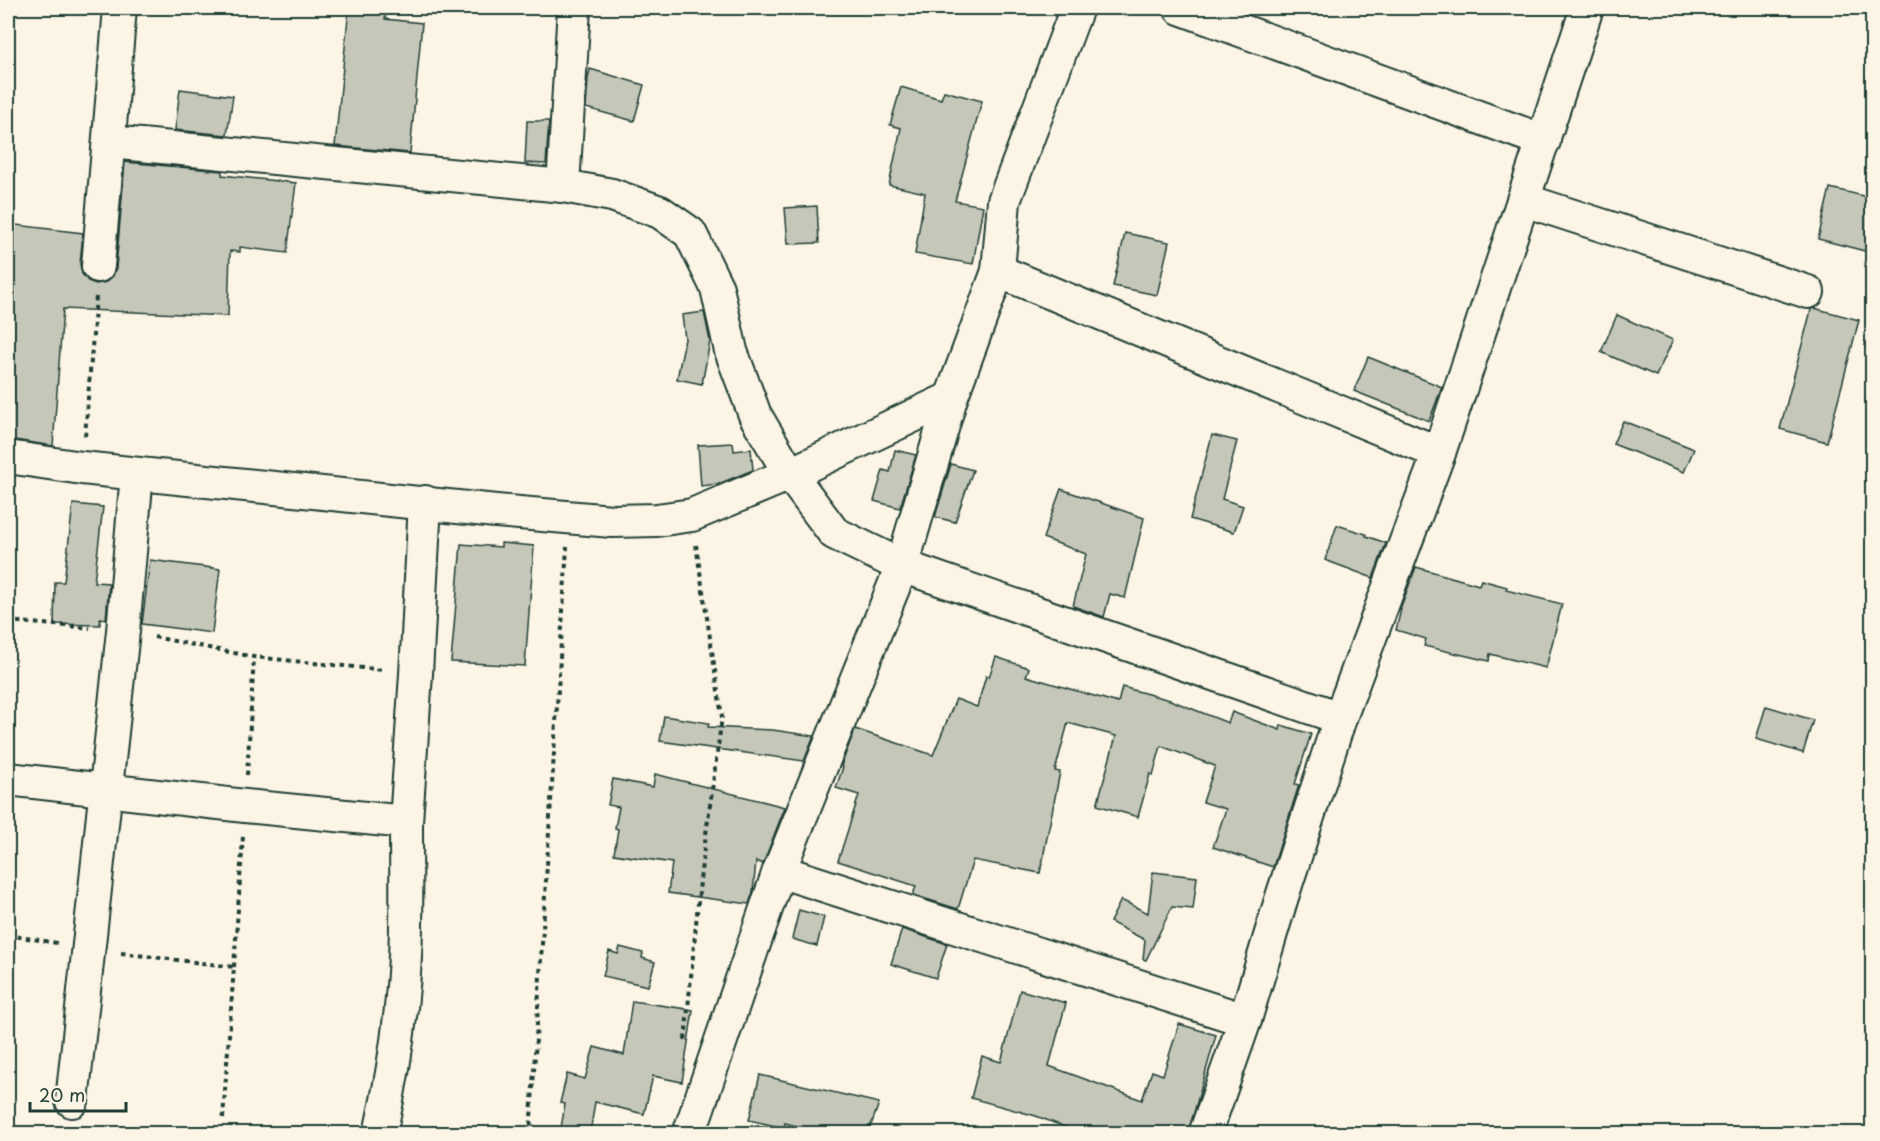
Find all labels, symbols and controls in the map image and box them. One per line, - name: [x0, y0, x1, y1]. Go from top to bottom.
- scale bar: [30, 1075, 126, 1113]
- text: 20 m: [39, 1081, 85, 1108]

